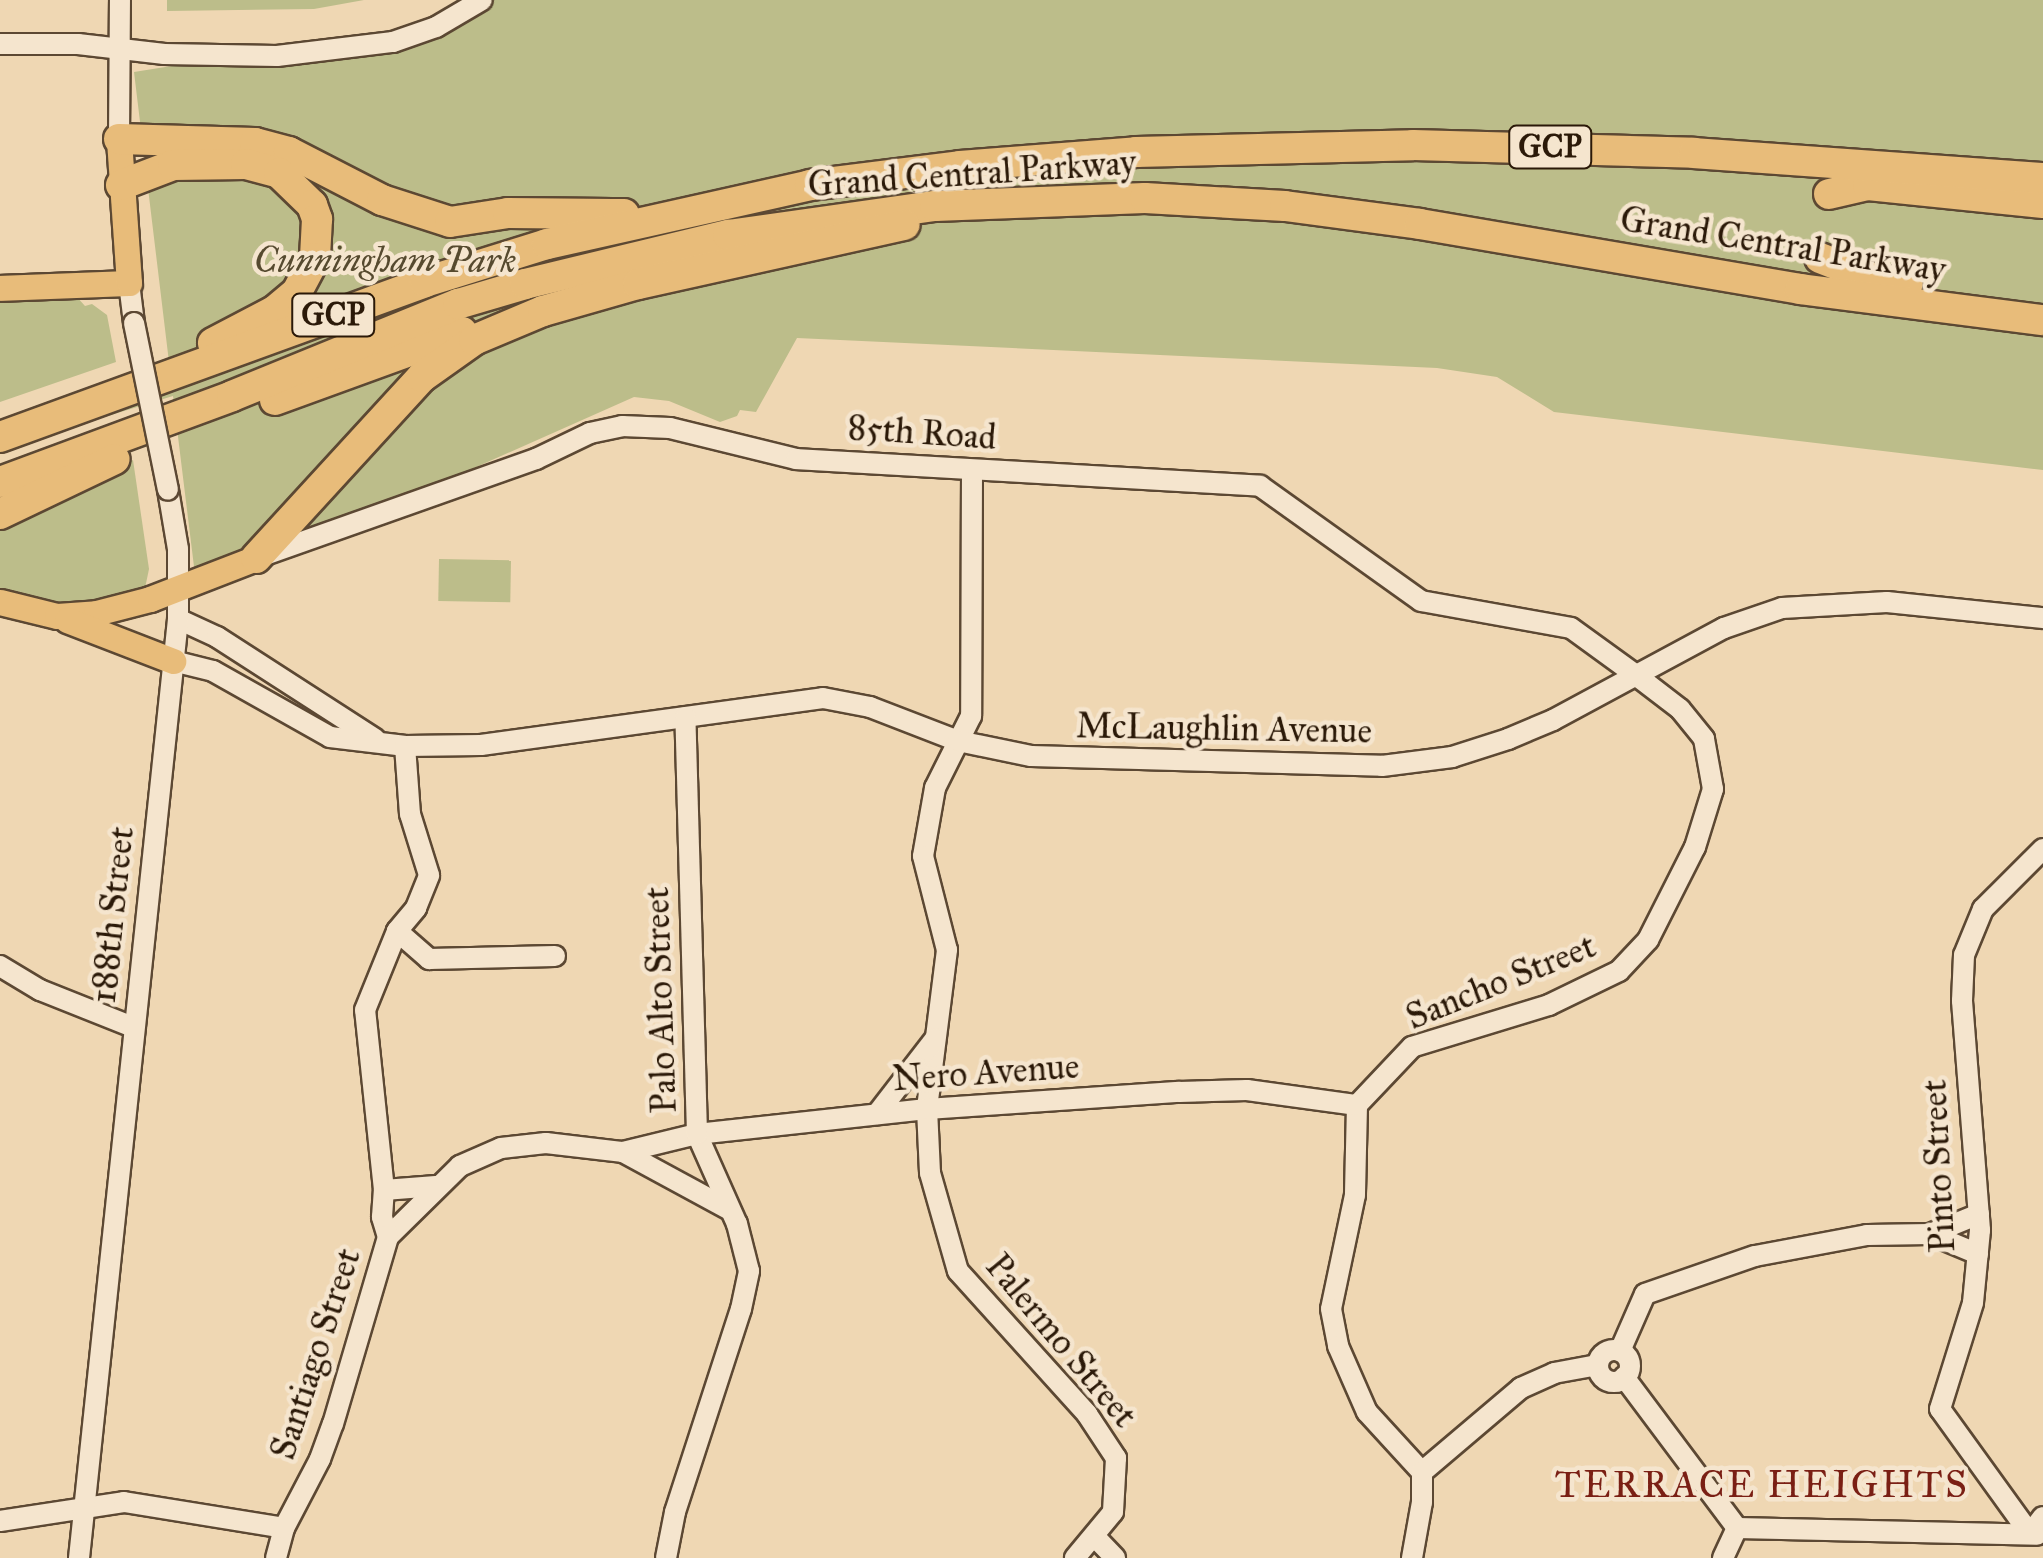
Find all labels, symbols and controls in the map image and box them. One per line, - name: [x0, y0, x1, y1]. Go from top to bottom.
- road number: GCP: [1508, 120, 1592, 174]
- street label: Grand Central Parkway: [806, 142, 1138, 206]
- street label: Grand Central Parkway: [1617, 199, 1949, 291]
- park label: Cunningham Park: [254, 240, 516, 282]
- road number: GCP: [290, 288, 376, 342]
- street label: 85th Road: [846, 407, 998, 459]
- street label: McLaughlin Avenue: [1076, 705, 1372, 753]
- street label: 188th Street: [83, 825, 143, 1005]
- street label: Palo Alto Street: [636, 886, 686, 1114]
- street label: Sancho Street: [1400, 925, 1602, 1039]
- street label: Nero Avenue: [891, 1046, 1081, 1100]
- street label: Pinto Street: [1913, 1078, 1965, 1254]
- street label: Santiago Street: [262, 1243, 370, 1465]
- street label: Palermo Street: [976, 1246, 1146, 1436]
- district label: TERRACE HEIGHTS: [1555, 1462, 1969, 1508]

